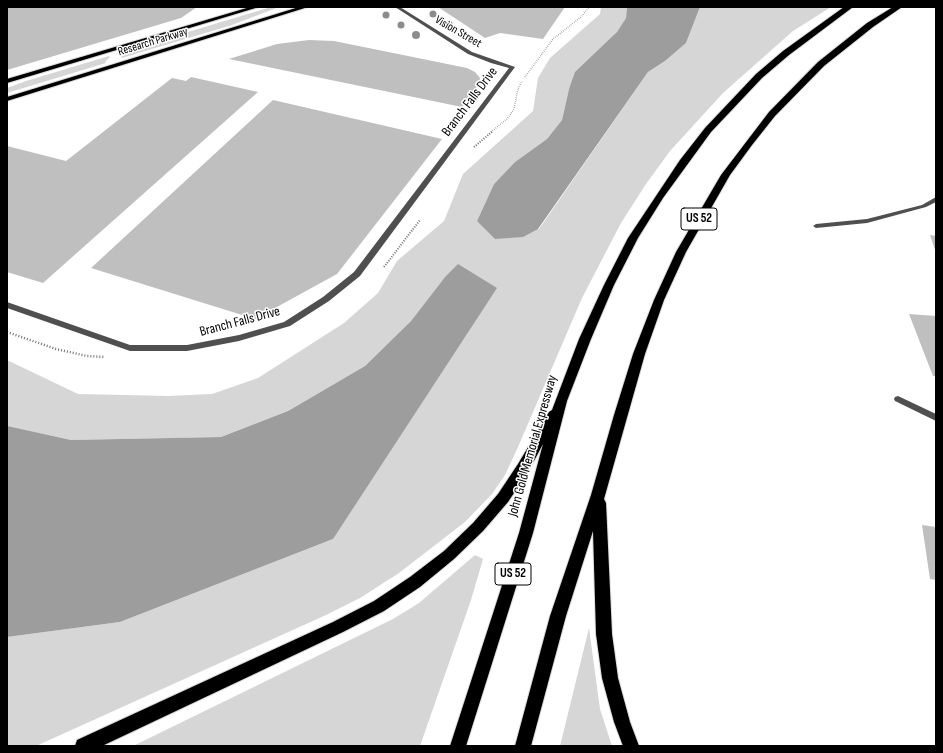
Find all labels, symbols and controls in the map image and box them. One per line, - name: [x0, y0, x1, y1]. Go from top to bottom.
- street label: Vision Street: [432, 13, 484, 51]
- street label: Research Parkway: [116, 25, 190, 59]
- street label: Branch Falls Drive: [438, 64, 502, 140]
- road number: US 52: [681, 208, 717, 230]
- street label: Branch Falls Drive: [198, 303, 282, 341]
- street label: John Gold Memorial Expressway: [505, 373, 561, 519]
- road number: US 52: [495, 563, 531, 585]

